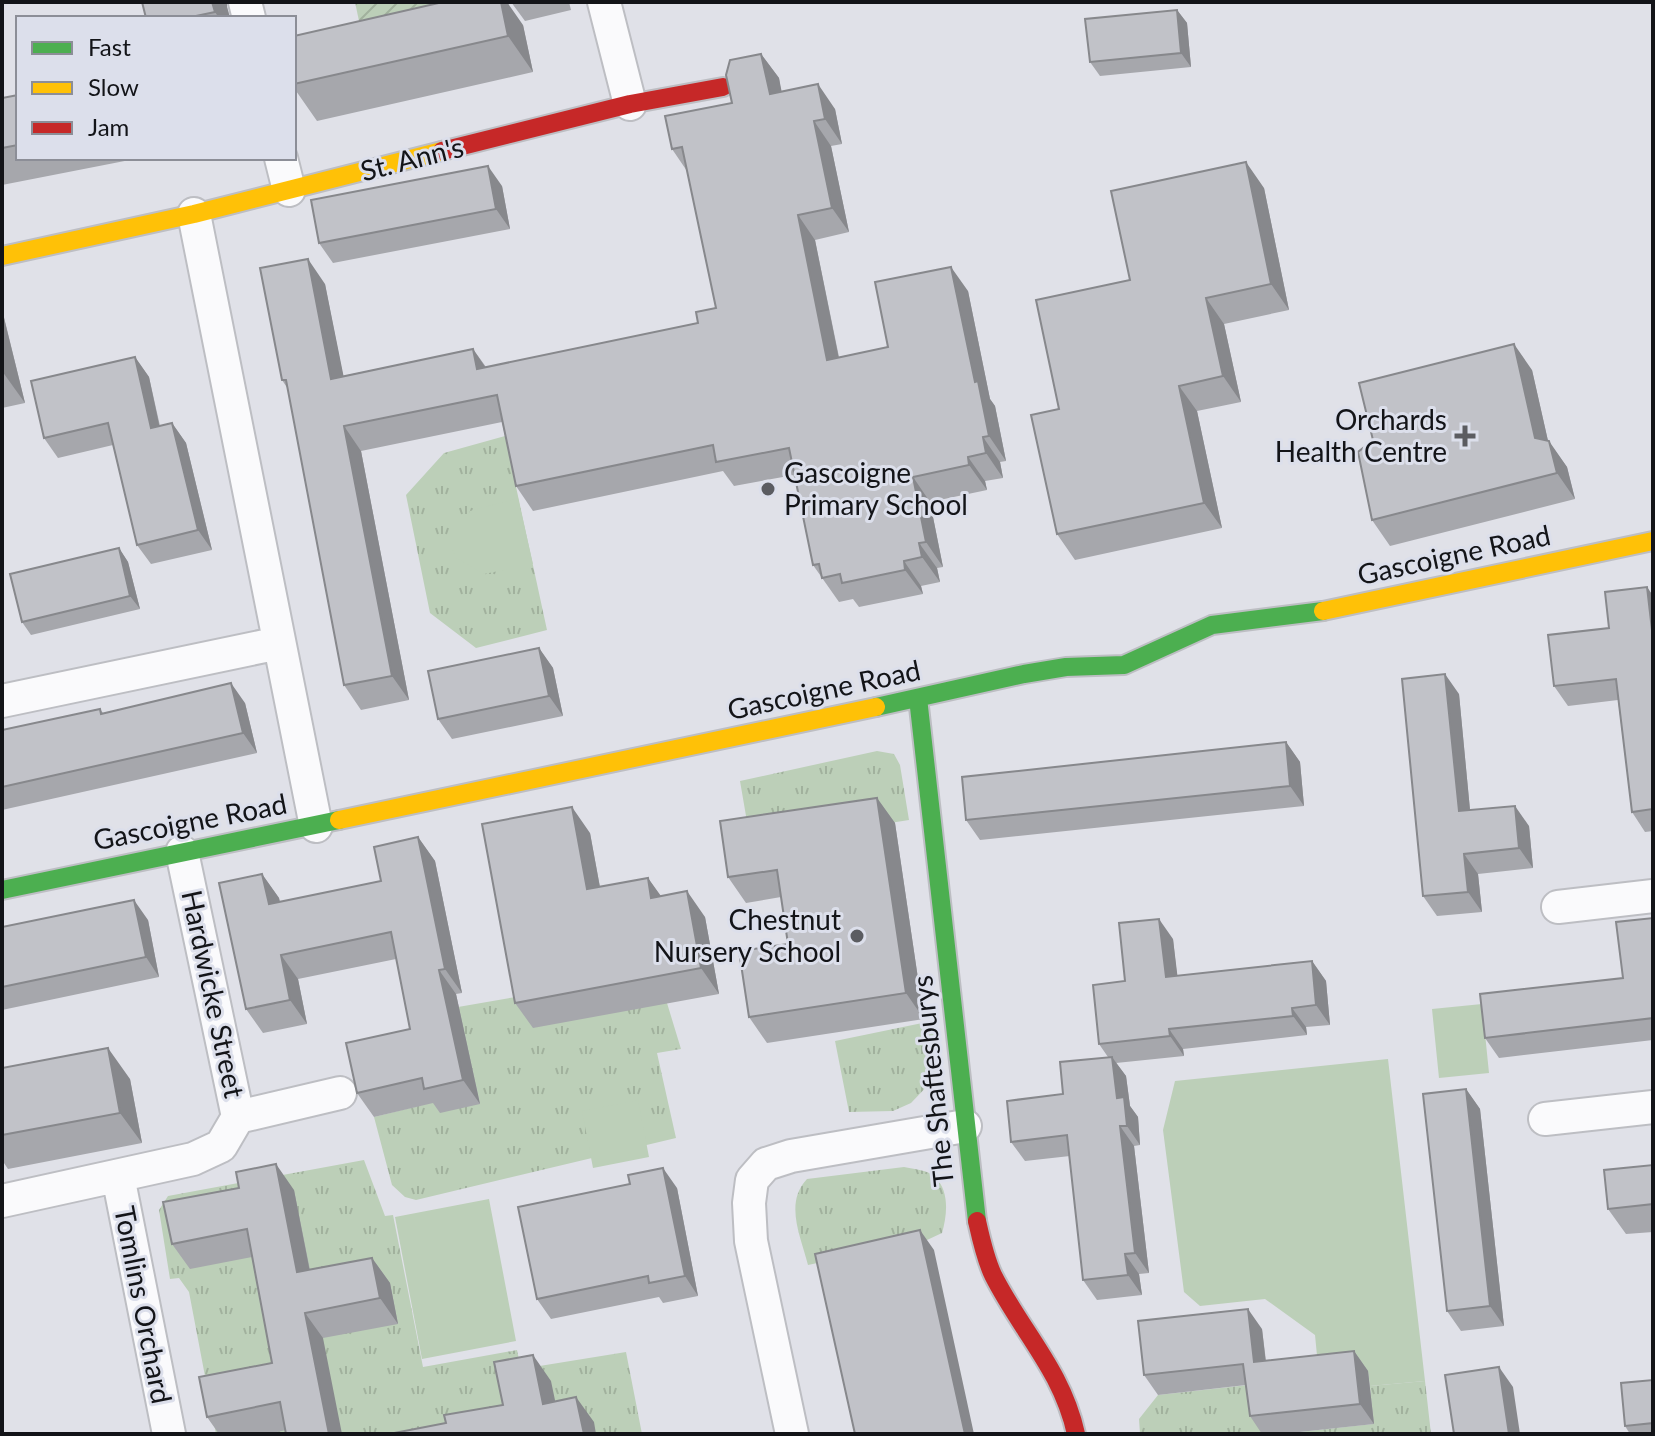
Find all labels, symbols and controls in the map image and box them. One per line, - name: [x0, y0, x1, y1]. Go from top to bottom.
- legend: [16, 16, 296, 160]
- text: Fast: [88, 32, 131, 61]
- text: Slow: [88, 72, 139, 101]
- text: Jam: [88, 112, 129, 141]
- street label: St. Ann's: [357, 129, 467, 187]
- place label: Orchards Health Centre: [1275, 402, 1447, 468]
- marker: Orchards Health Centre: [1454, 425, 1476, 447]
- place label: Gascoigne Primary School: [784, 455, 968, 521]
- marker: Gascoigne Primary School: [759, 480, 777, 498]
- street label: Gascoigne Road: [1354, 517, 1553, 591]
- street label: Gascoigne Road: [724, 652, 923, 726]
- street label: Gascoigne Road: [90, 786, 289, 856]
- street label: Hardwicke Street: [175, 887, 253, 1101]
- place label: Chestnut Nursery School: [654, 902, 841, 968]
- marker: Chestnut Nursery School: [848, 927, 866, 945]
- street label: The Shaftesburys: [904, 974, 960, 1188]
- street label: Tomlins Orchard: [108, 1203, 180, 1406]

